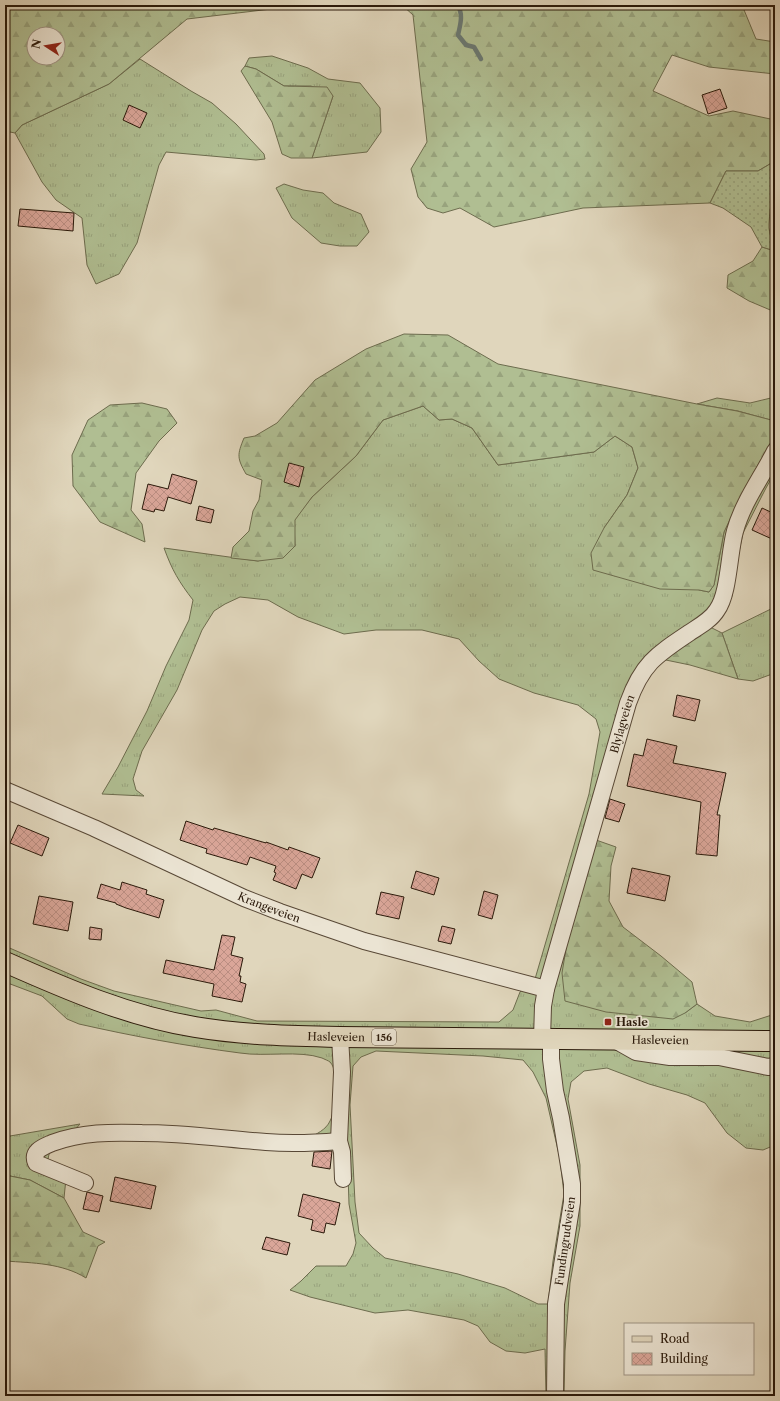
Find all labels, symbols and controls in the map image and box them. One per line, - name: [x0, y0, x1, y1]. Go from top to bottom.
- north arrow: [26, 26, 66, 66]
- text: N: [28, 37, 44, 50]
- street label: Blylagveien: [607, 692, 638, 755]
- street label: Krangeveien: [235, 889, 302, 926]
- place label: Hasle: [616, 1015, 648, 1029]
- marker: Hasle: [603, 1017, 613, 1027]
- street label: Hasleveien: [307, 1029, 365, 1044]
- road number: 156: [372, 1029, 396, 1045]
- street label: Hasleveien: [631, 1033, 689, 1047]
- street label: Fundingrudveien: [552, 1195, 578, 1286]
- legend: [624, 1323, 754, 1375]
- text: Road: [660, 1331, 690, 1346]
- text: Building: [660, 1351, 708, 1366]

